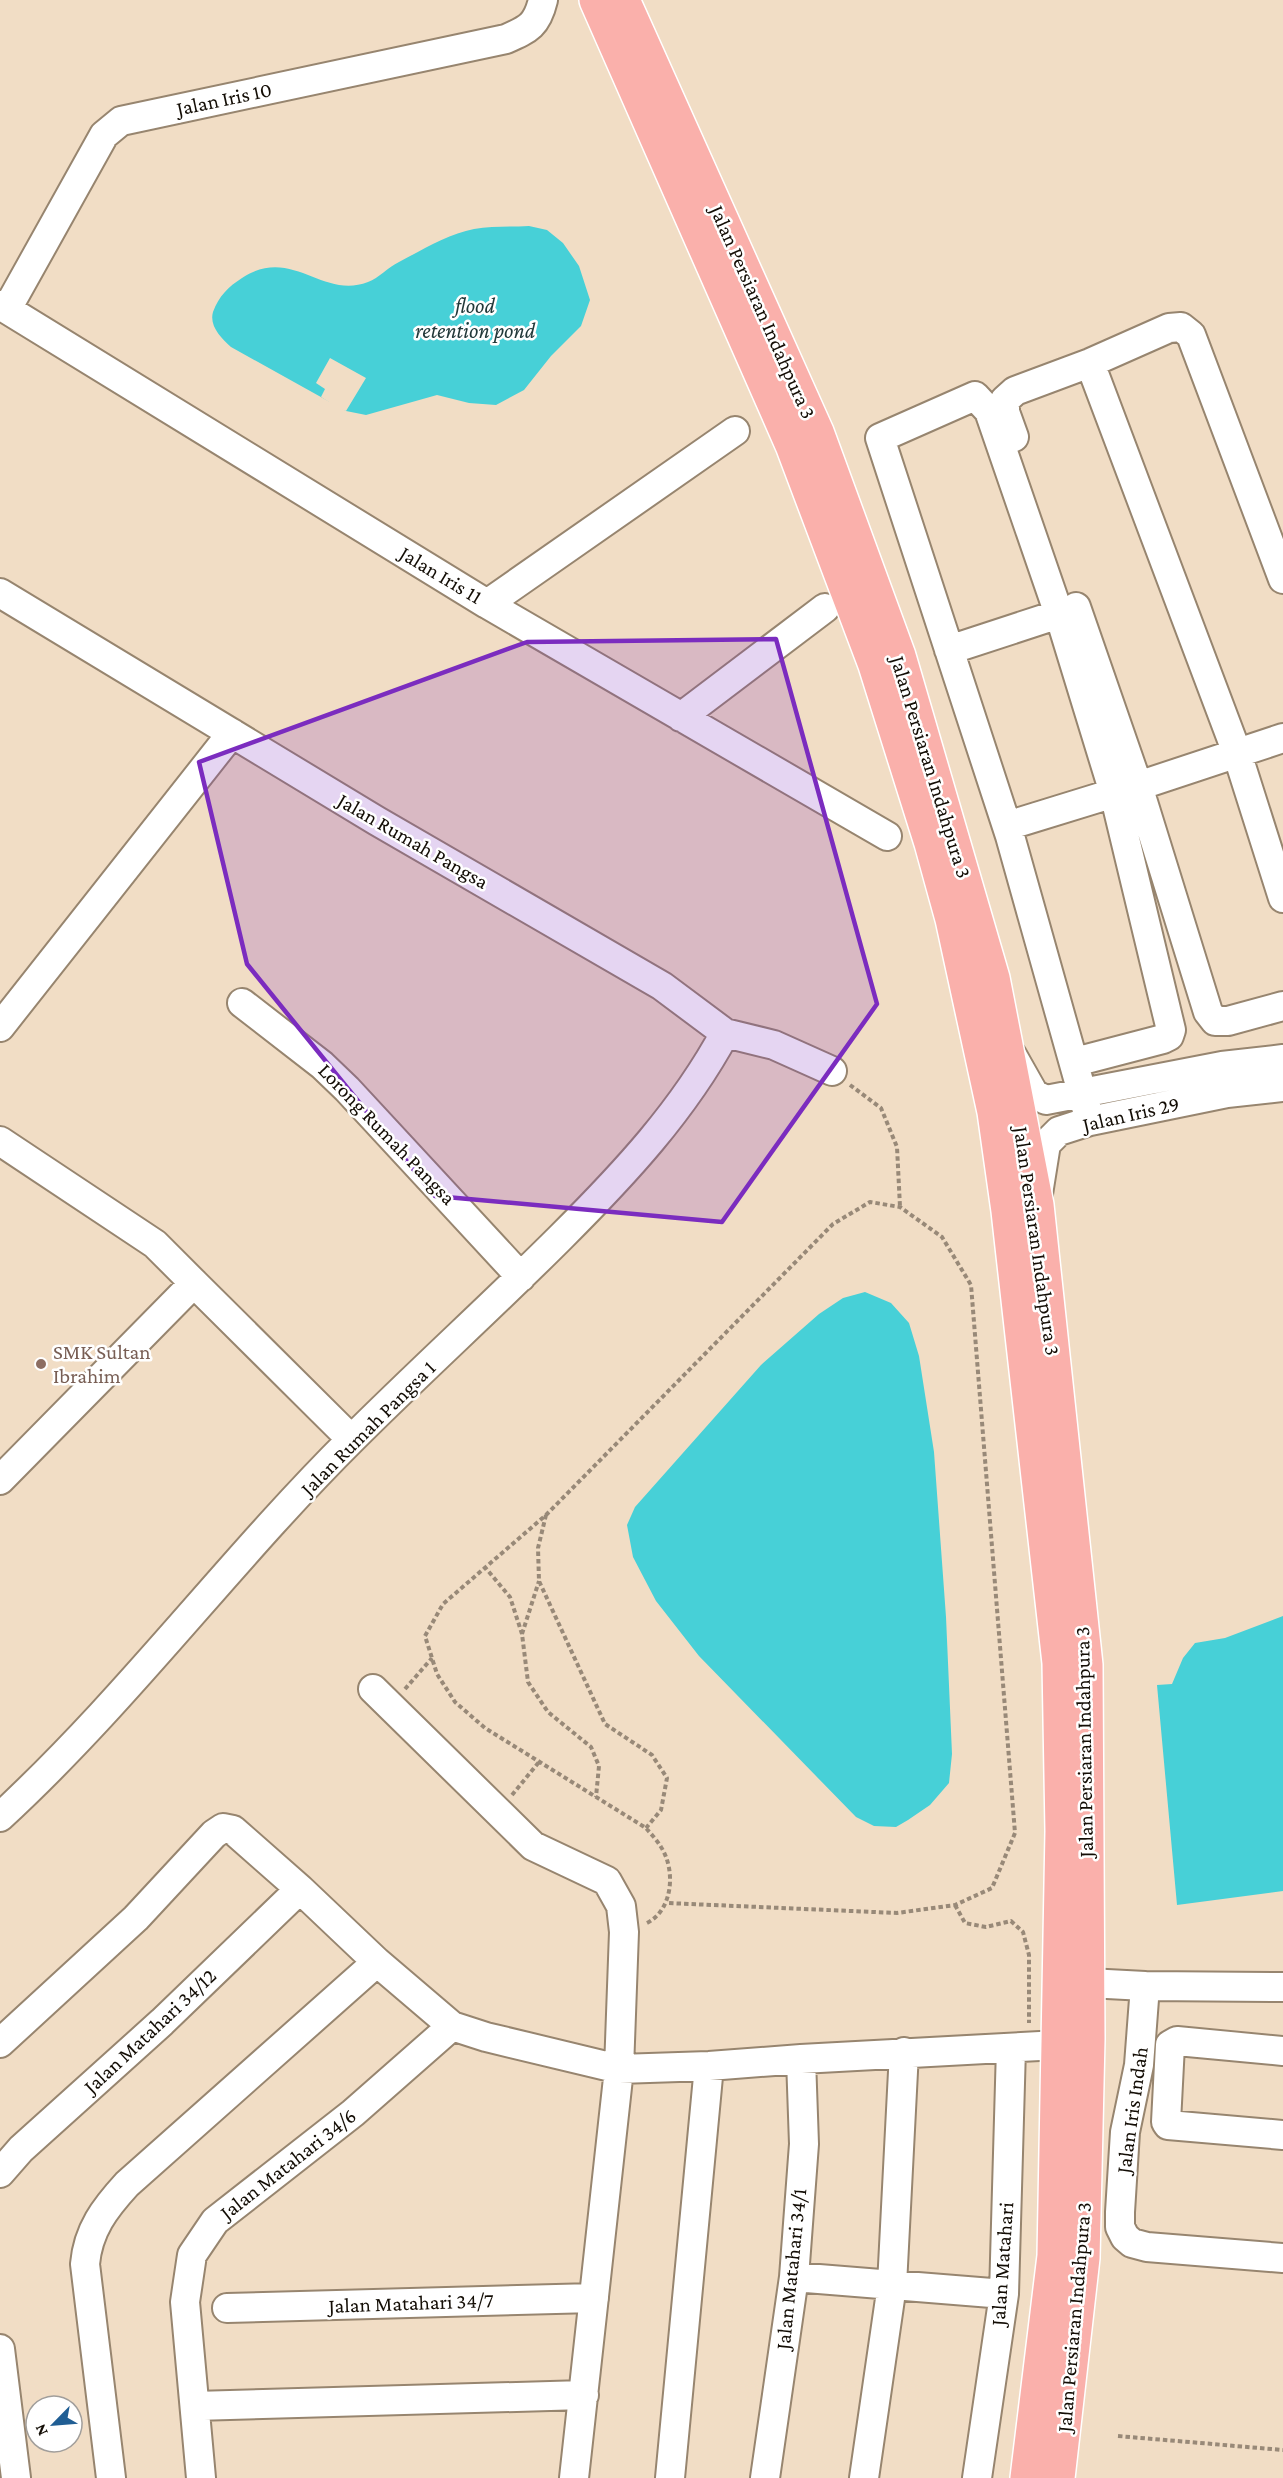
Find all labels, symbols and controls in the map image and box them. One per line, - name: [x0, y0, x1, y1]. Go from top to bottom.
- street label: Jalan Iris 10: [172, 77, 274, 121]
- street label: Jalan Persiaran Indahpura 3: [704, 200, 821, 422]
- water label: flood retention pond: [415, 293, 536, 343]
- street label: Jalan Iris 11: [394, 540, 487, 609]
- street label: Jalan Persiaran Indahpura 3: [885, 651, 976, 881]
- street label: Jalan Rumah Pangsa: [332, 787, 493, 894]
- street label: Lorong Rumah Pangsa: [313, 1058, 461, 1210]
- street label: Jalan Iris 29: [1078, 1091, 1182, 1137]
- street label: Jalan Persiaran Indahpura 3: [1009, 1123, 1065, 1357]
- place label: SMK Sultan Ibrahim: [53, 1340, 151, 1388]
- street label: Jalan Rumah Pangsa 1: [294, 1356, 440, 1502]
- marker: SMK Sultan Ibrahim: [34, 1357, 48, 1371]
- street label: Jalan Persiaran Indahpura 3: [1070, 1626, 1098, 1860]
- street label: Jalan Matahari 34/12: [77, 1964, 221, 2100]
- street label: Jalan Iris Indah: [1111, 2045, 1153, 2177]
- street label: Jalan Matahari 34/6: [214, 2104, 361, 2226]
- street label: Jalan Matahari 34/1: [770, 2187, 811, 2353]
- street label: Jalan Matahari: [986, 2201, 1018, 2329]
- street label: Jalan Persiaran Indahpura 3: [1052, 2201, 1096, 2435]
- street label: Jalan Matahari 34/7: [326, 2288, 494, 2318]
- north arrow: [24, 2394, 84, 2454]
- text: N: [31, 2422, 51, 2439]

